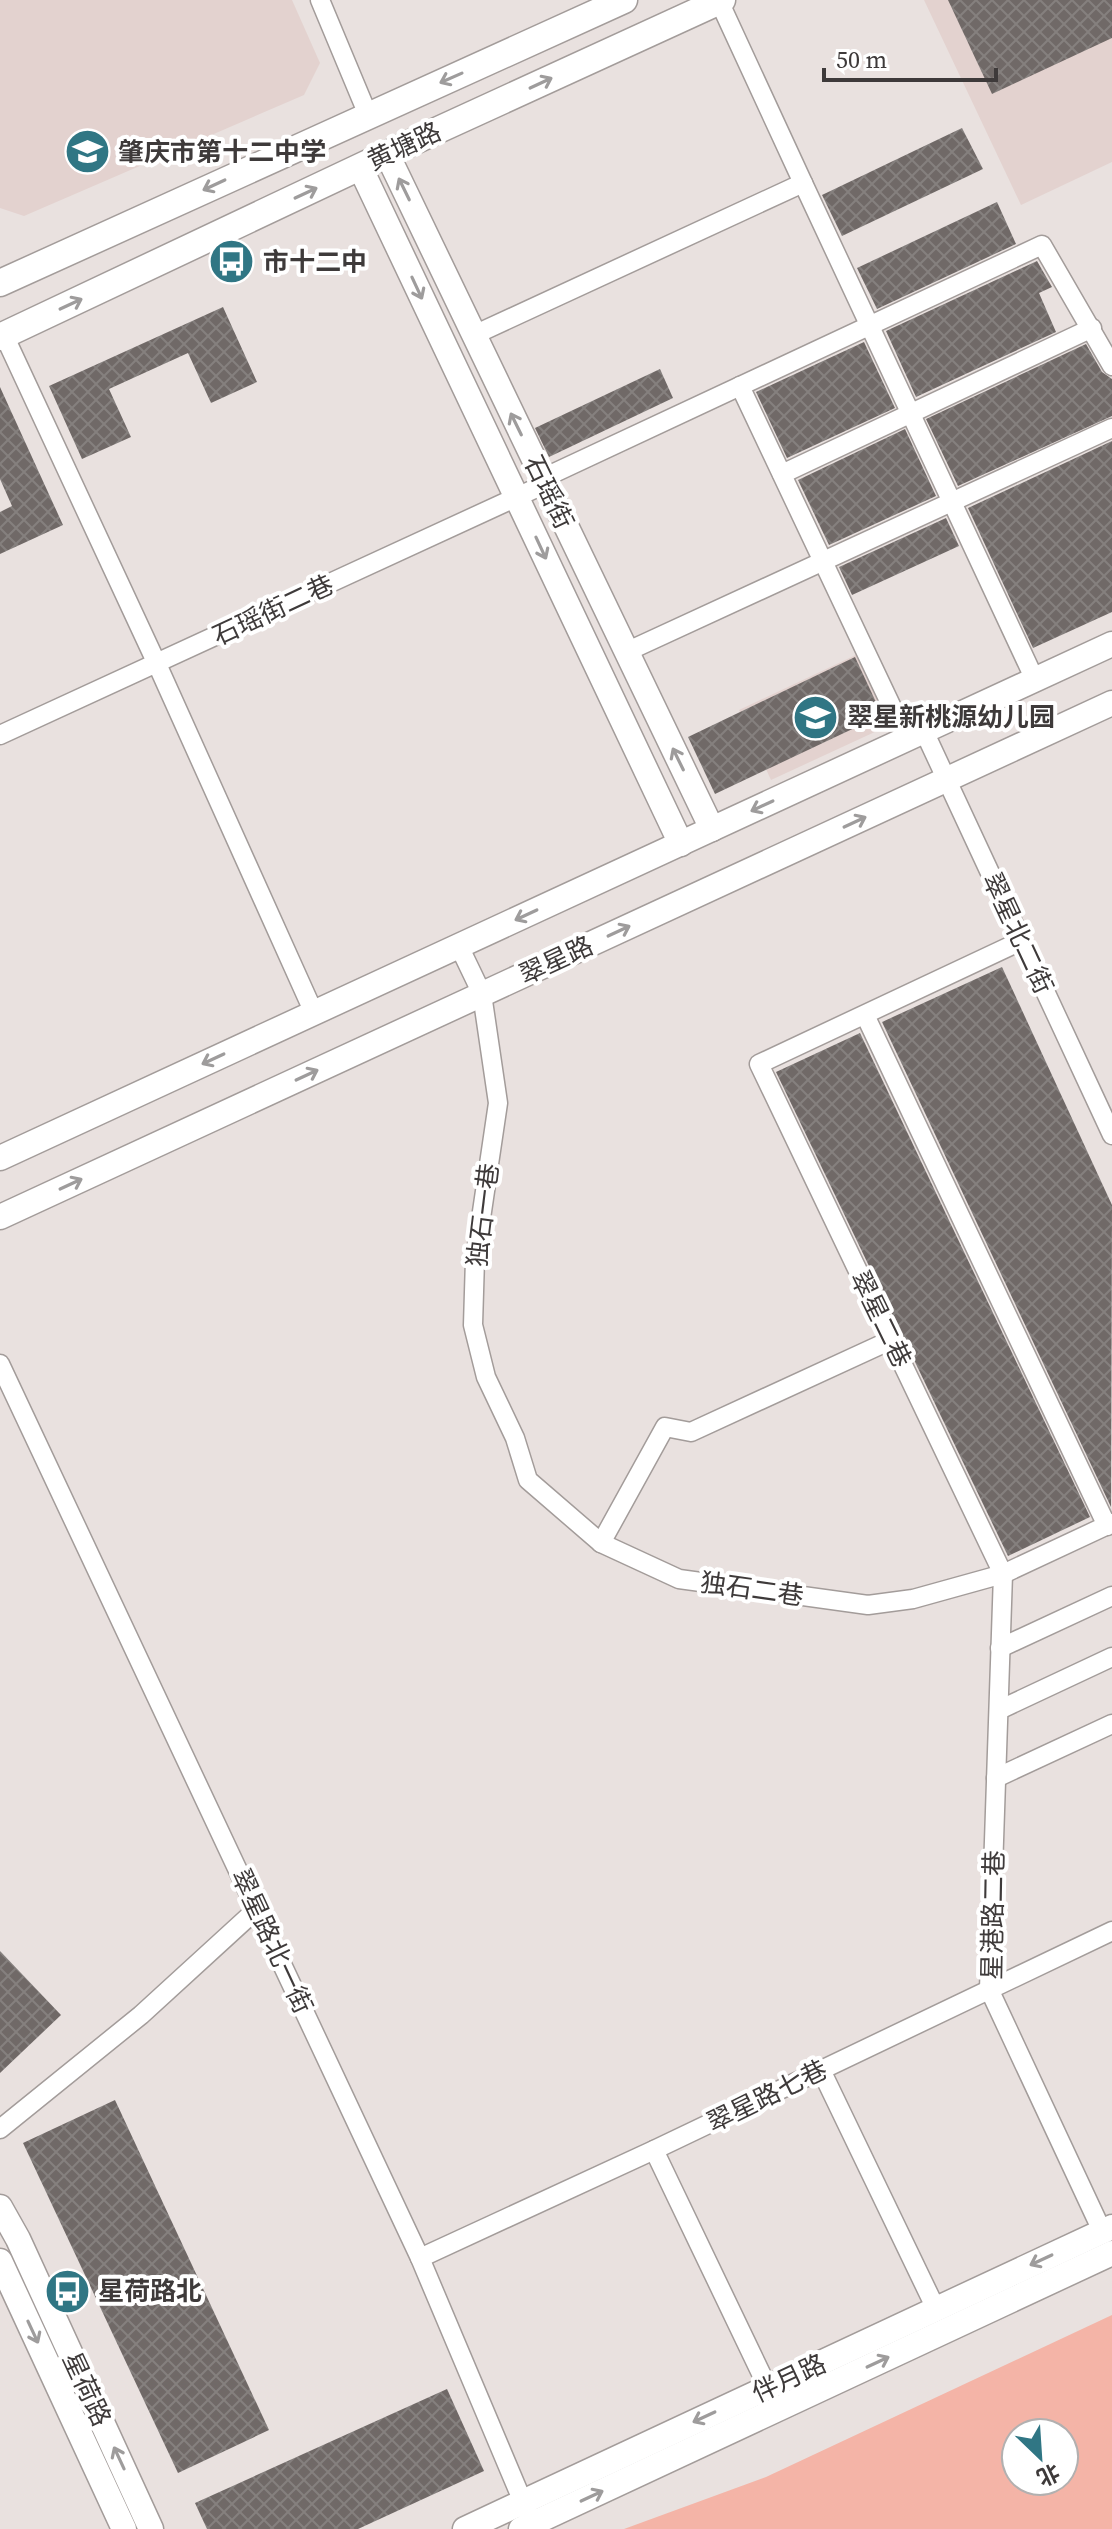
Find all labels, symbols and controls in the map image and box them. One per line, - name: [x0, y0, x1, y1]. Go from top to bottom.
- scale bar: [824, 32, 996, 82]
- text: 50 m: [836, 43, 887, 76]
- one-way arrow: [439, 71, 463, 86]
- one-way arrow: [528, 74, 553, 89]
- street label: 黄塘路: [361, 113, 447, 179]
- school or university icon: 肇庆市第十二中学: [63, 128, 111, 176]
- place label: 肇庆市第十二中学: [118, 134, 326, 170]
- one-way arrow: [202, 178, 226, 193]
- one-way arrow: [396, 178, 411, 202]
- one-way arrow: [293, 185, 317, 200]
- bus stop icon: 市十二中: [208, 238, 256, 286]
- place label: 市十二中: [263, 244, 367, 280]
- one-way arrow: [410, 276, 425, 300]
- one-way arrow: [58, 296, 82, 311]
- one-way arrow: [508, 412, 523, 436]
- street label: 石瑶街: [516, 449, 582, 535]
- one-way arrow: [534, 536, 549, 560]
- street label: 石瑶街二巷: [206, 566, 340, 654]
- school or university icon: 翠星新桃源幼儿园: [792, 693, 840, 741]
- place label: 翠星新桃源幼儿园: [847, 699, 1055, 735]
- one-way arrow: [670, 747, 685, 771]
- one-way arrow: [750, 799, 774, 814]
- one-way arrow: [843, 814, 867, 829]
- street label: 翠星北二街: [974, 866, 1062, 1000]
- one-way arrow: [514, 908, 538, 923]
- one-way arrow: [607, 923, 631, 938]
- street label: 翠星路: [513, 927, 599, 993]
- one-way arrow: [202, 1053, 226, 1068]
- one-way arrow: [294, 1067, 318, 1082]
- street label: 独石一巷: [459, 1161, 507, 1269]
- one-way arrow: [59, 1176, 83, 1191]
- street label: 翠星二巷: [842, 1264, 920, 1374]
- street label: 独石二巷: [698, 1564, 806, 1614]
- street label: 星港路二巷: [974, 1850, 1012, 1980]
- street label: 翠星路北一街: [223, 1863, 321, 2019]
- street label: 翠星路七巷: [701, 2051, 833, 2141]
- one-way arrow: [1030, 2253, 1054, 2268]
- bus stop icon: 星荷路北: [43, 2267, 91, 2315]
- place label: 星荷路北: [98, 2273, 202, 2309]
- one-way arrow: [26, 2320, 41, 2344]
- street label: 伴月路: [746, 2345, 832, 2411]
- street label: 星荷路: [54, 2346, 120, 2432]
- one-way arrow: [866, 2354, 890, 2369]
- one-way arrow: [693, 2410, 717, 2425]
- north arrow: [1000, 2417, 1080, 2497]
- one-way arrow: [111, 2446, 126, 2470]
- text: 北: [1032, 2457, 1065, 2493]
- one-way arrow: [580, 2488, 604, 2503]

